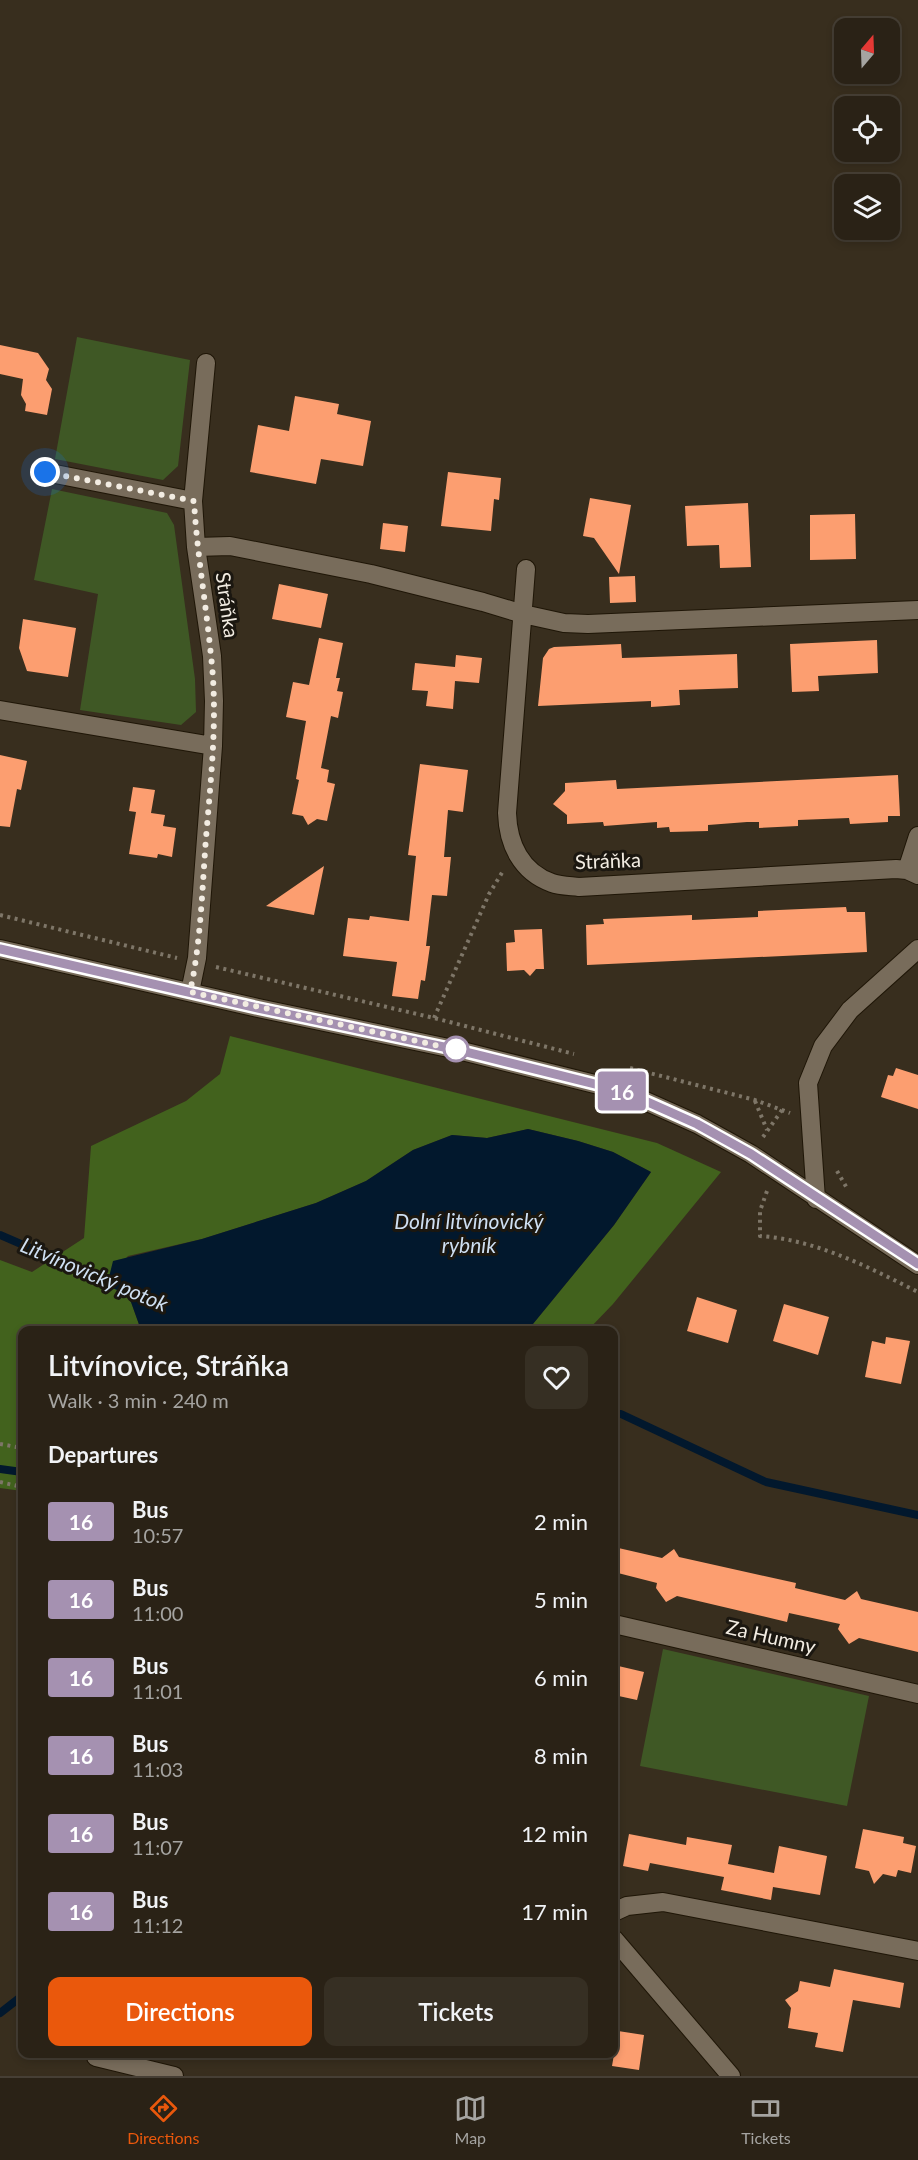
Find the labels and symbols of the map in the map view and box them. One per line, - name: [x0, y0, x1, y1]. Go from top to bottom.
- north arrow: [834, 18, 900, 84]
- your location: [30, 457, 60, 487]
- street label: Stráňka: [212, 571, 244, 639]
- street label: Stráňka: [575, 847, 641, 873]
- unlabelled marker: [443, 1036, 469, 1062]
- line badge: 16: [595, 1072, 649, 1110]
- water label: Dolní litvínovický rybník: [394, 1208, 545, 1257]
- water label: Litvínovický potok: [17, 1231, 173, 1316]
- street label: Za Humny: [724, 1614, 819, 1658]

